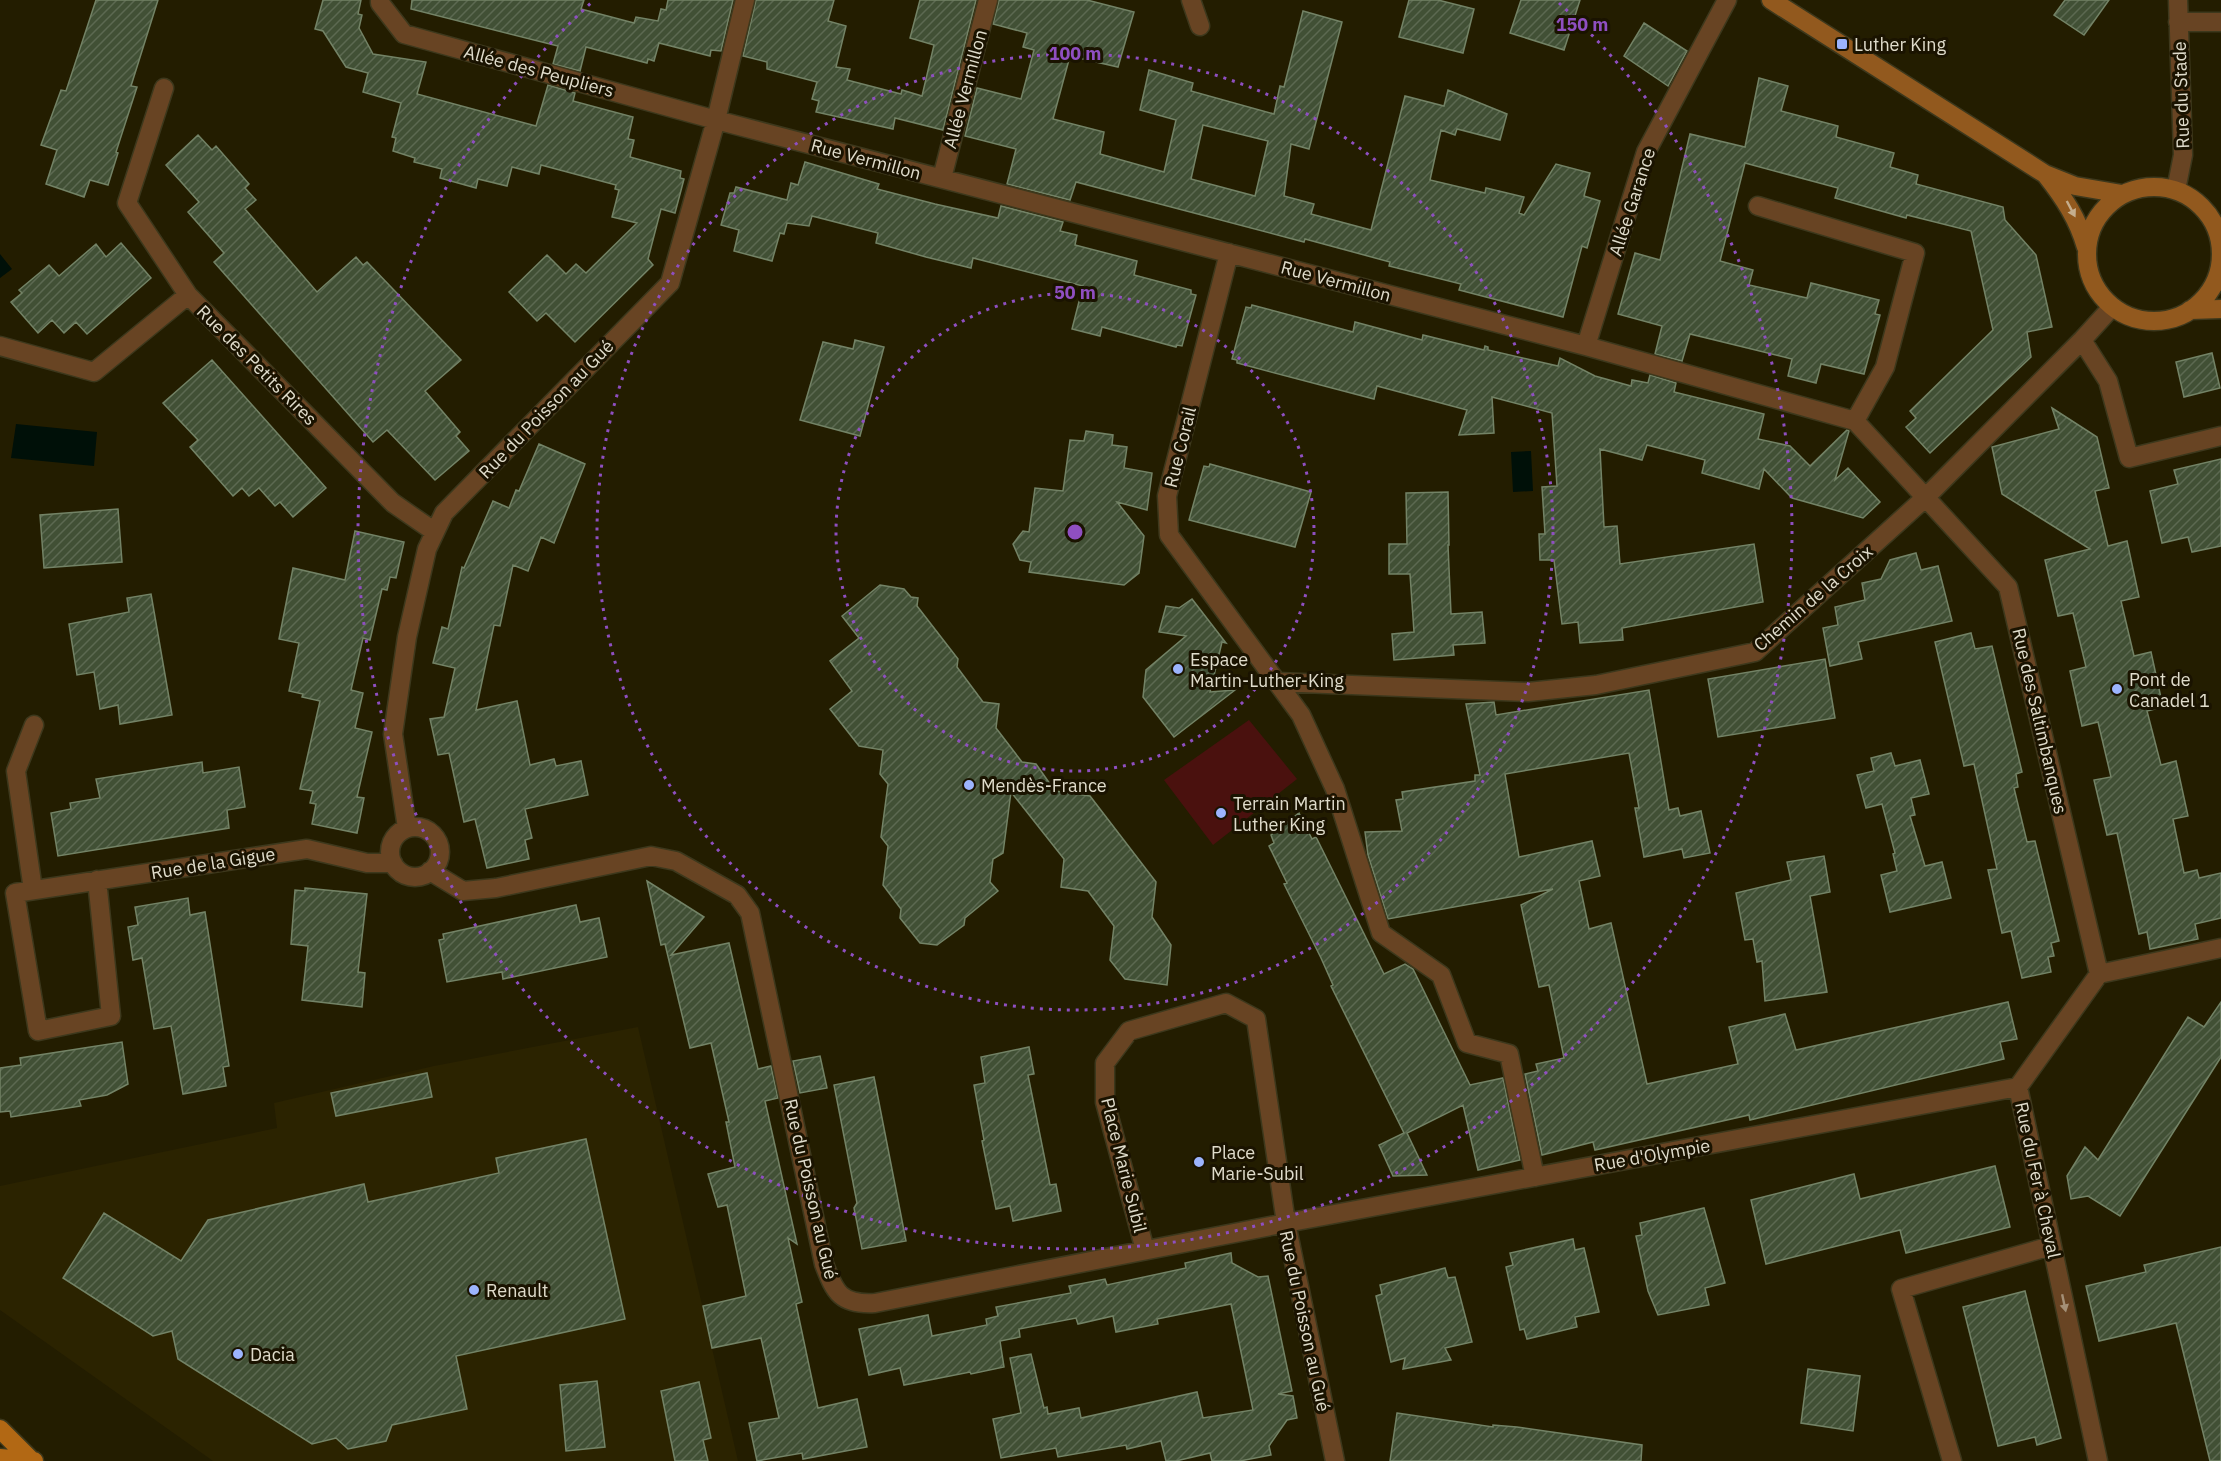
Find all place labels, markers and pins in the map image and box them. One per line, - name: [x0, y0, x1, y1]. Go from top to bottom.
- place label: Luther King: [1854, 33, 1946, 56]
- marker: Luther King: [1835, 37, 1849, 51]
- centre of rings: [1065, 522, 1085, 542]
- place label: Espace Martin-Luther-King: [1190, 648, 1344, 692]
- marker: Espace Martin-Luther-King: [1171, 662, 1185, 676]
- place label: Pont de Canadel 1: [2129, 668, 2210, 712]
- marker: Pont de Canadel 1: [2110, 682, 2124, 696]
- place label: Mendès-France: [981, 774, 1107, 797]
- marker: Mendès-France: [962, 778, 976, 792]
- place label: Terrain Martin Luther King: [1233, 792, 1346, 836]
- marker: Terrain Martin Luther King: [1214, 806, 1228, 820]
- place label: Place Marie-Subil: [1211, 1141, 1304, 1185]
- marker: Place Marie-Subil: [1192, 1155, 1206, 1169]
- place label: Renault: [486, 1279, 548, 1302]
- marker: Renault: [467, 1283, 481, 1297]
- place label: Dacia: [250, 1343, 295, 1366]
- marker: Dacia: [231, 1347, 245, 1361]

